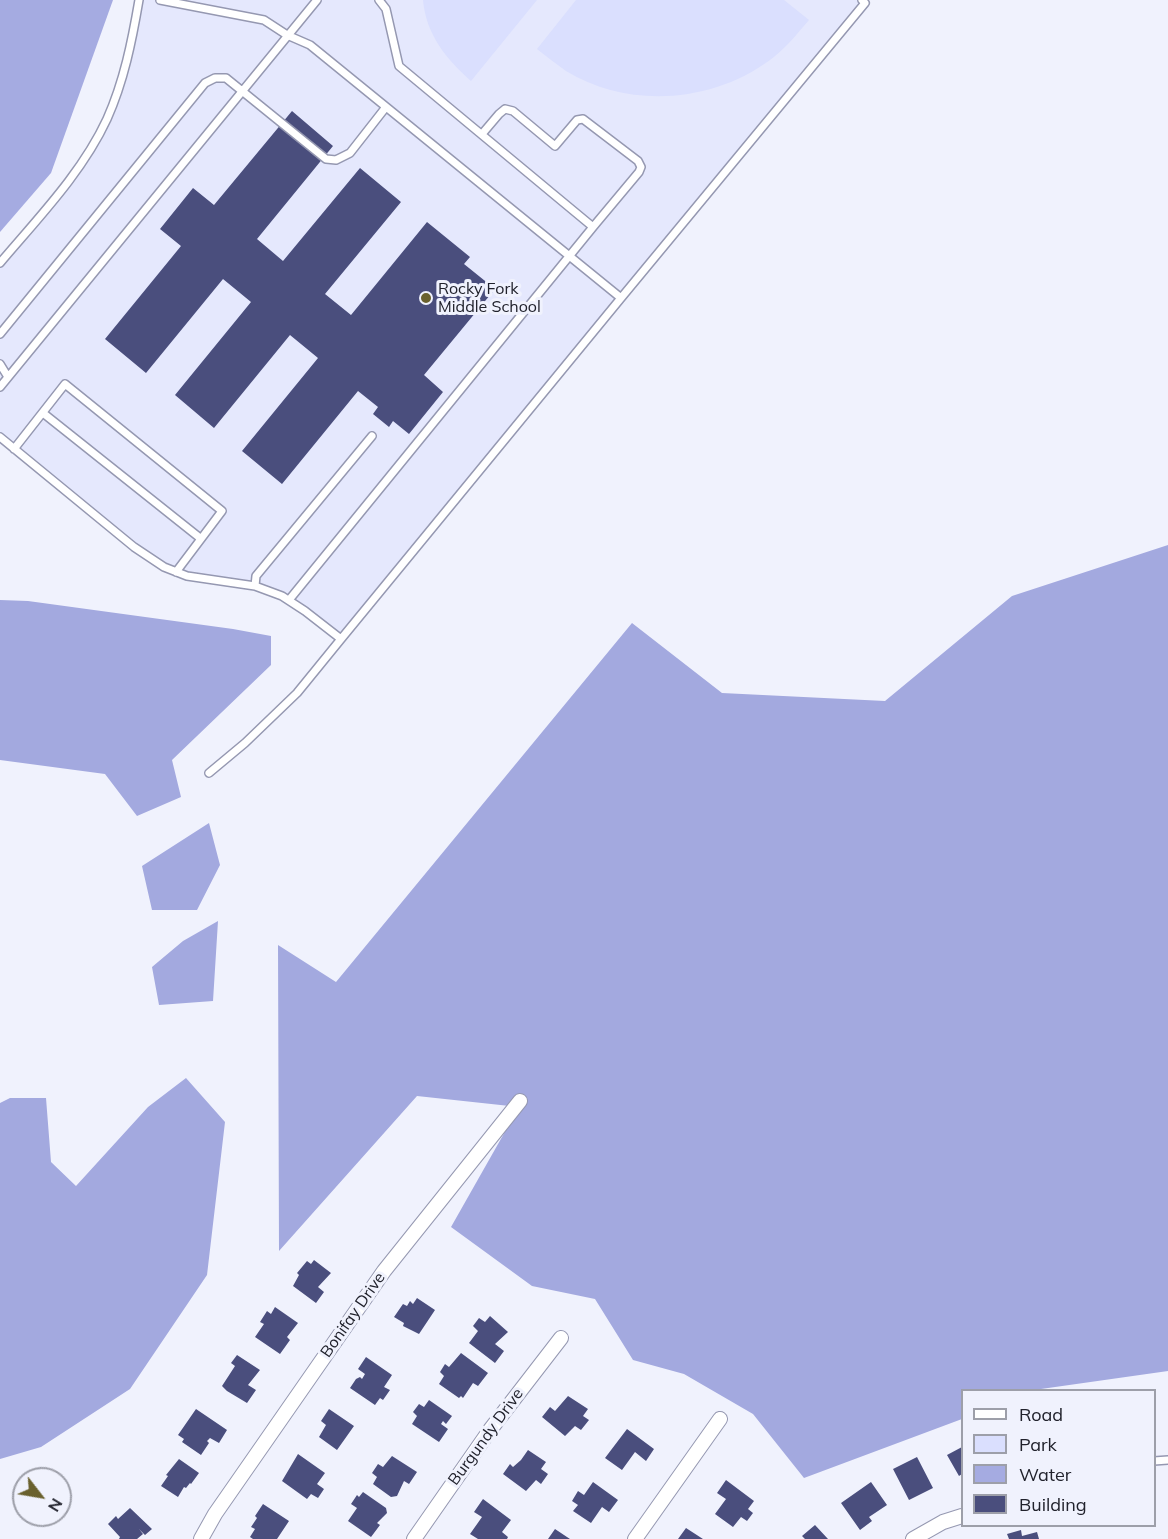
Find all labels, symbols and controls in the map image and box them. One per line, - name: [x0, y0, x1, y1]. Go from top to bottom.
- place label: Rocky Fork Middle School: [438, 279, 541, 317]
- marker: Rocky Fork Middle School: [419, 291, 433, 305]
- street label: Bonifay Drive: [317, 1269, 389, 1361]
- street label: Burgundy Drive: [444, 1385, 528, 1489]
- legend: [961, 1389, 1156, 1527]
- text: Road: [1019, 1403, 1063, 1426]
- text: Park: [1019, 1433, 1057, 1456]
- text: Water: [1019, 1463, 1071, 1486]
- north arrow: [12, 1467, 72, 1527]
- text: Building: [1019, 1493, 1087, 1516]
- text: N: [44, 1495, 67, 1516]

